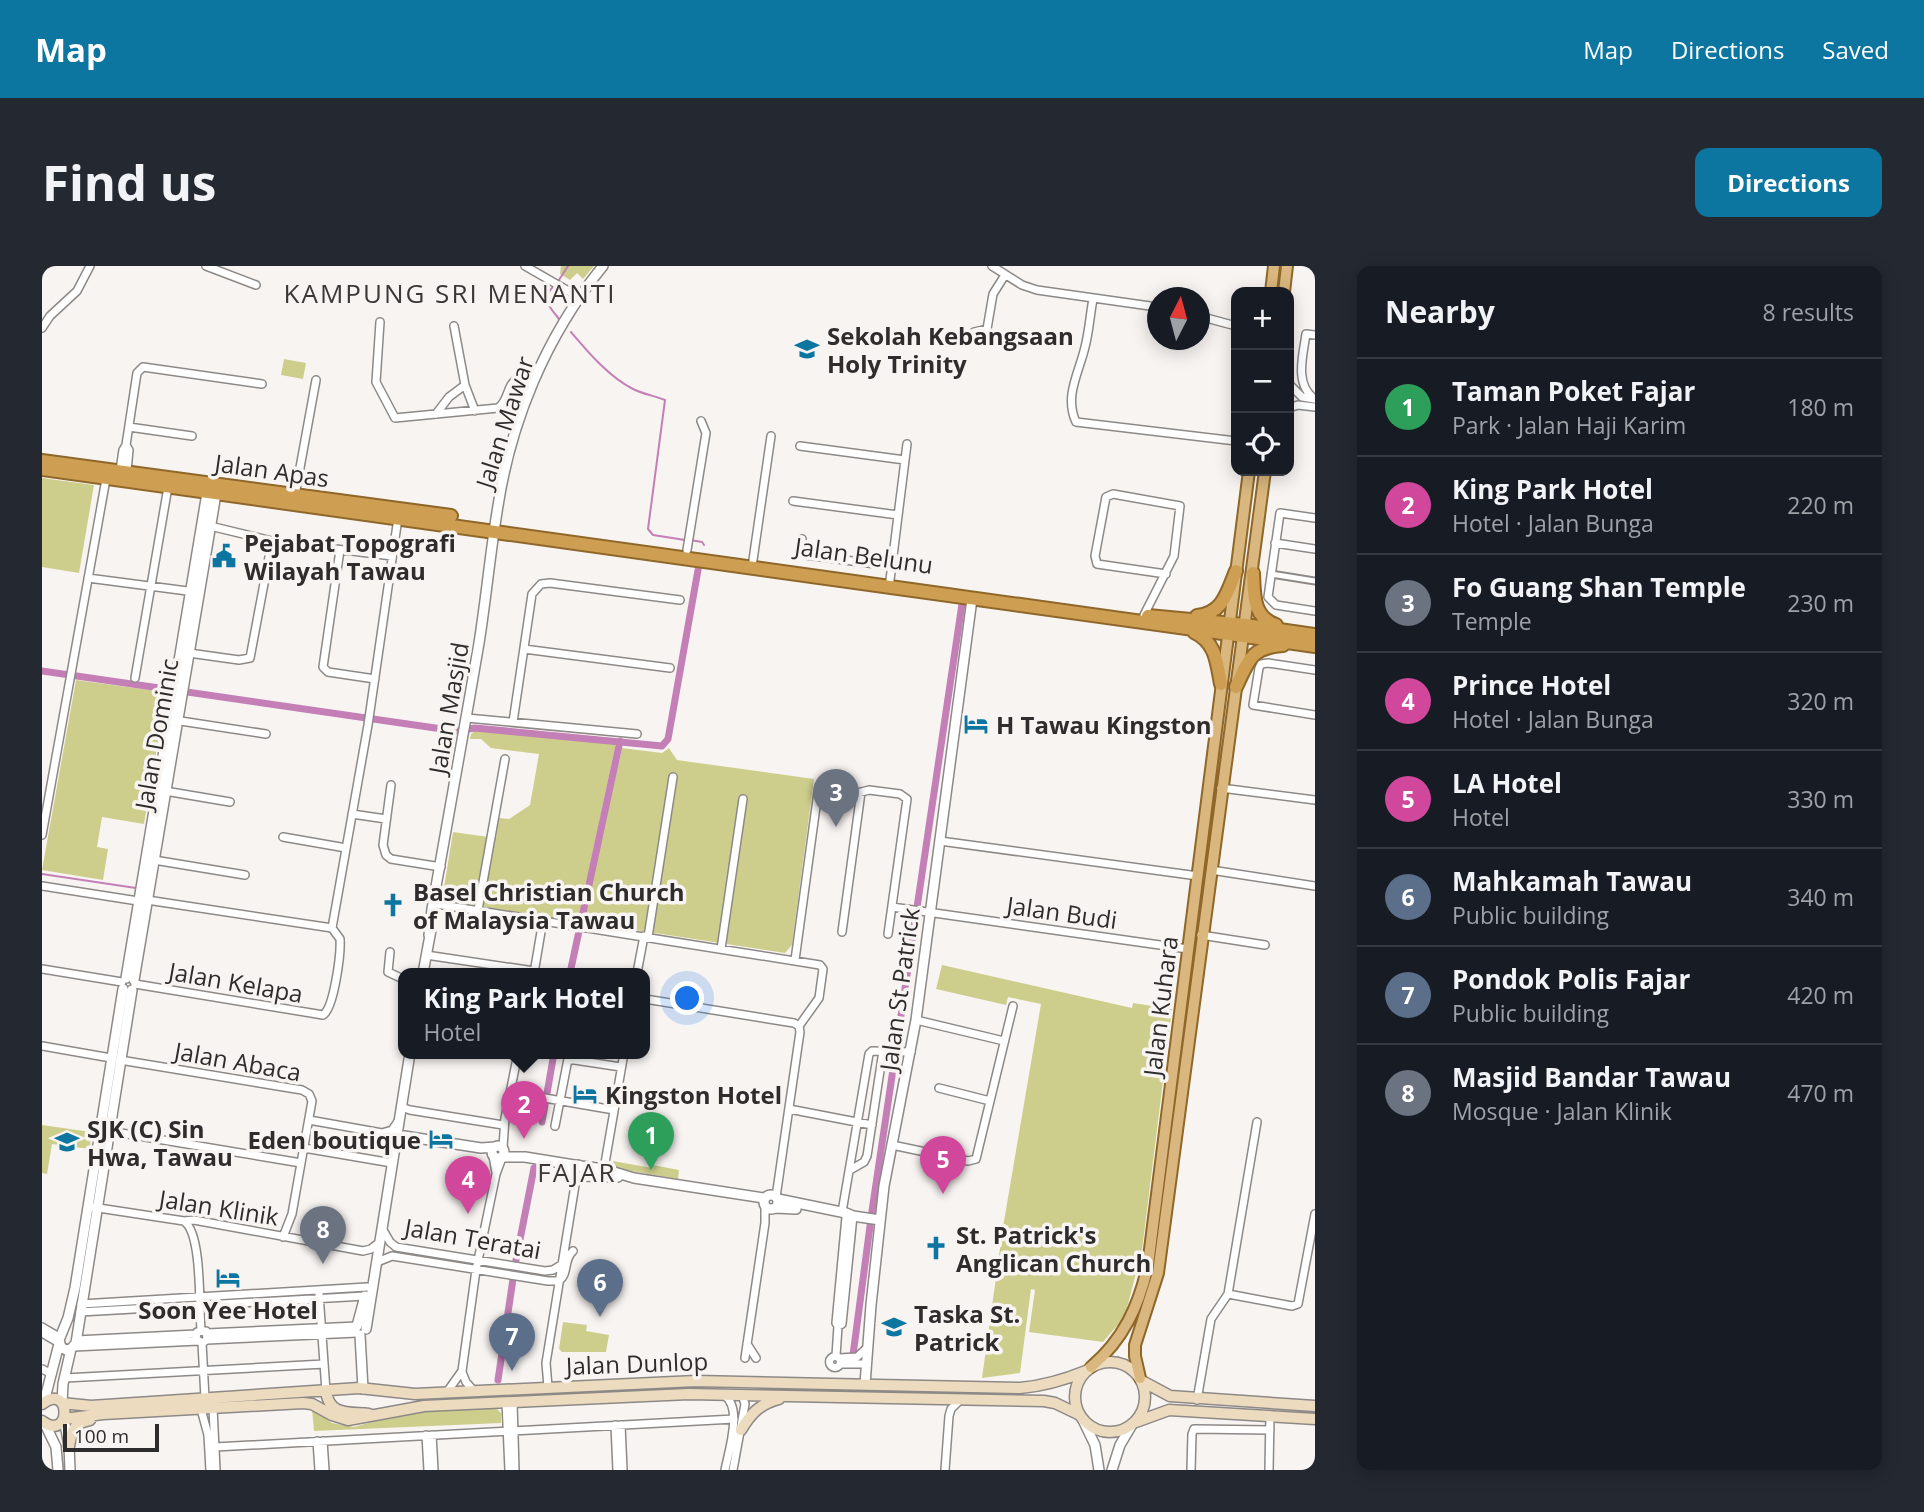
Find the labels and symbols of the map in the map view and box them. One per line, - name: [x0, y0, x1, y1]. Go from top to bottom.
- district label: KAMPUNG SRI MENANTI: [284, 275, 616, 311]
- north arrow: [1147, 287, 1210, 350]
- place label: Sekolah Kebangsaan Holy Trinity: [827, 319, 1074, 380]
- school or university icon: Sekolah Kebangsaan Holy Trinity: [793, 335, 821, 363]
- street label: Jalan Mawar: [467, 352, 541, 494]
- street label: Jalan Apas: [211, 445, 331, 494]
- place label: Pejabat Topografi Wilayah Tawau: [244, 526, 456, 587]
- street label: Jalan Belunu: [791, 529, 935, 581]
- public building icon: Pejabat Topografi Wilayah Tawau: [210, 542, 238, 570]
- street label: Jalan Masjid: [420, 639, 476, 778]
- street label: Jalan Dominic: [126, 656, 185, 814]
- place label: H Tawau Kingston: [996, 708, 1212, 741]
- hotel icon: H Tawau Kingston: [962, 710, 990, 738]
- pin: 3: [813, 769, 859, 827]
- place label: Basel Christian Church of Malaysia Tawau: [413, 875, 685, 936]
- street label: Jalan Budi: [1003, 888, 1119, 936]
- church icon: Basel Christian Church of Malaysia Tawau: [379, 891, 407, 919]
- street label: Jalan St Patrick: [871, 905, 927, 1075]
- street label: Jalan Kuhara: [1135, 934, 1185, 1080]
- street label: Jalan Kelapa: [164, 954, 306, 1010]
- your location: [670, 981, 704, 1015]
- street label: Jalan Abaca: [170, 1033, 304, 1088]
- place label: Kingston Hotel: [605, 1078, 782, 1111]
- hotel icon: Kingston Hotel: [571, 1080, 599, 1108]
- pin: 2: [501, 1081, 547, 1139]
- place label: SJK (C) Sin Hwa, Tawau: [87, 1112, 233, 1173]
- pin: 1: [628, 1112, 674, 1170]
- place label: Eden boutique: [247, 1123, 421, 1156]
- hotel icon: Eden boutique: [427, 1125, 455, 1153]
- school or university icon: SJK (C) Sin Hwa, Tawau: [53, 1128, 81, 1156]
- pin: 5: [920, 1136, 966, 1194]
- district label: FAJAR: [537, 1154, 617, 1190]
- pin: 4: [445, 1156, 491, 1214]
- street label: Jalan Klinik: [155, 1181, 281, 1233]
- pin: 8: [300, 1206, 346, 1264]
- street label: Jalan Teratai: [400, 1209, 544, 1266]
- place label: St. Patrick's Anglican Church: [956, 1218, 1151, 1279]
- church icon: St. Patrick's Anglican Church: [922, 1234, 950, 1262]
- pin: 6: [577, 1259, 623, 1317]
- hotel icon: Soon Yee Hotel: [214, 1264, 242, 1292]
- place label: Soon Yee Hotel: [138, 1293, 318, 1326]
- place label: Taska St. Patrick: [914, 1297, 1020, 1358]
- pin: 7: [489, 1313, 535, 1371]
- school or university icon: Taska St. Patrick: [880, 1313, 908, 1341]
- street label: Jalan Dunlop: [563, 1344, 709, 1382]
- scale bar: [63, 1421, 159, 1453]

